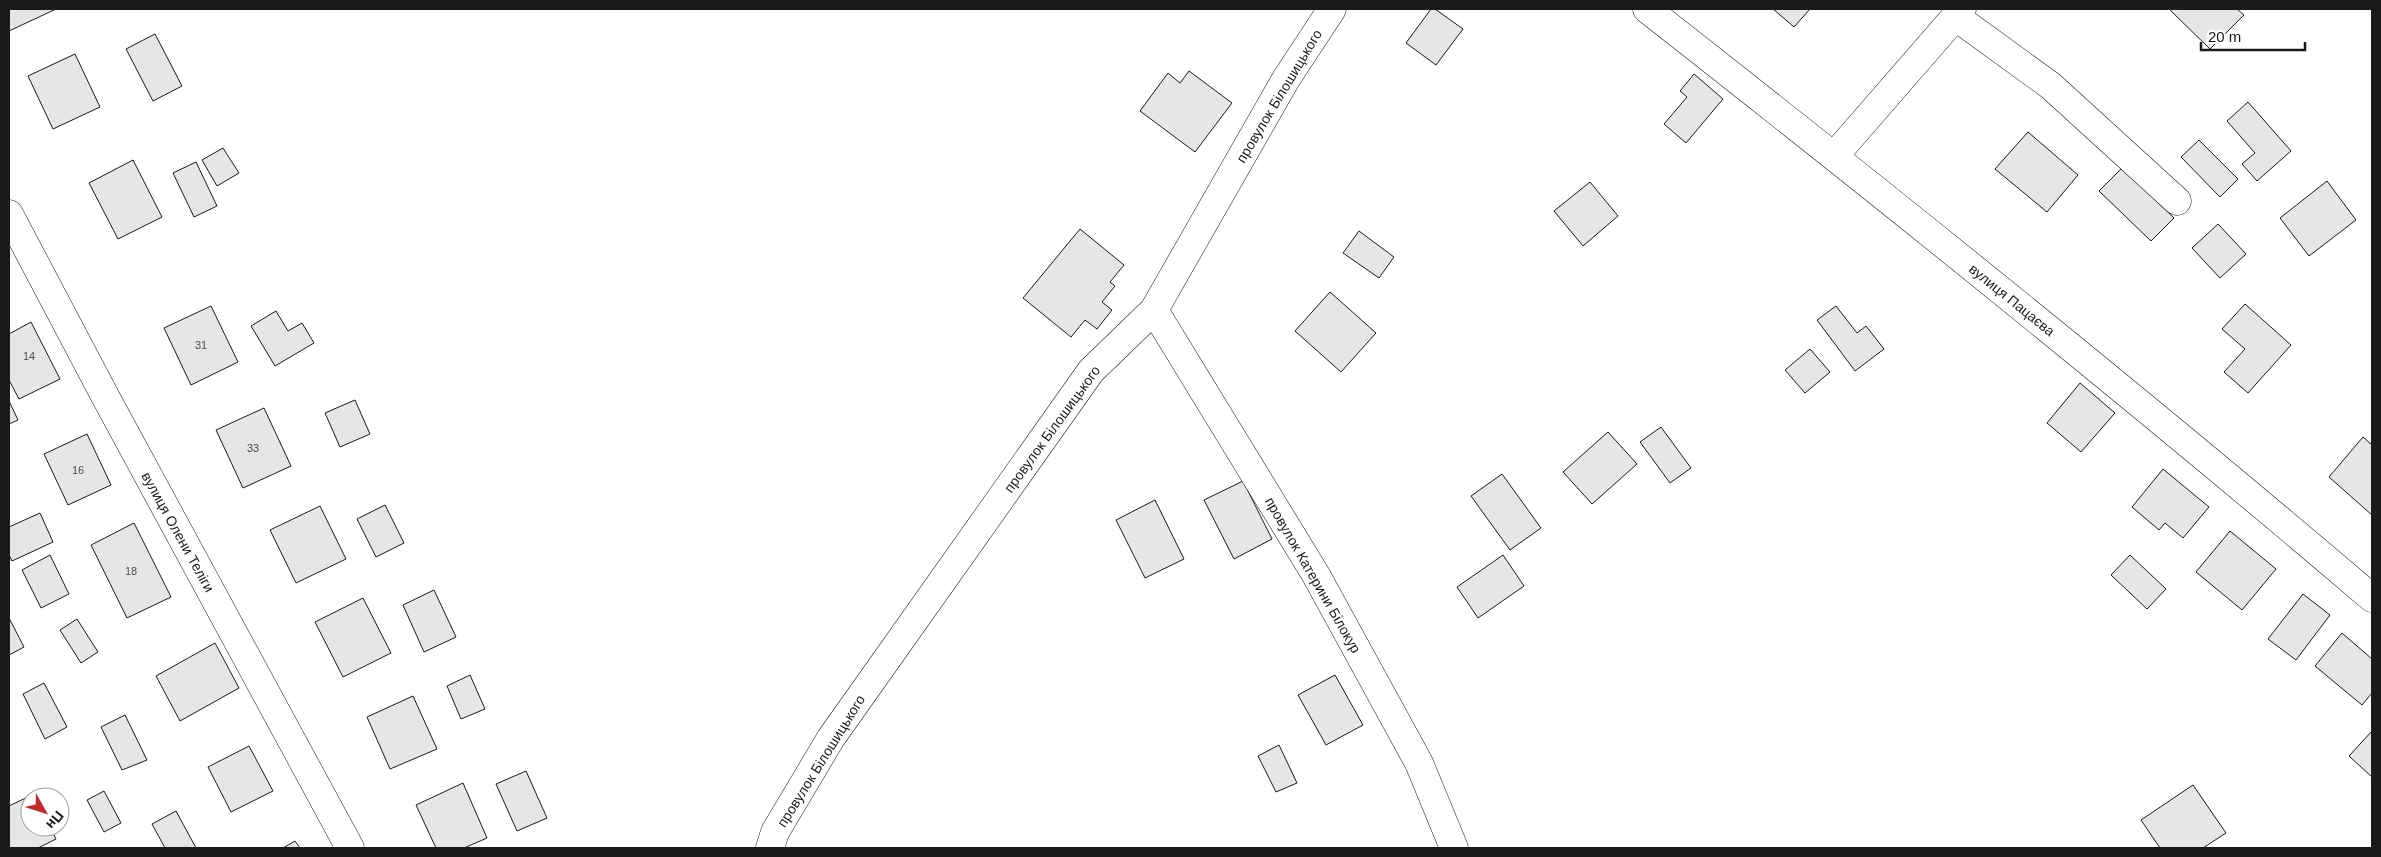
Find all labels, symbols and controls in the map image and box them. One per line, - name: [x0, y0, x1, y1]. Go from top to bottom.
- scale bar: [2201, 20, 2305, 52]
- street label: провулок Білошицького: [1233, 26, 1325, 165]
- text: 20 m: [2208, 28, 2241, 45]
- street label: вулиця Пацаєва: [1966, 261, 2058, 339]
- house number: 31: [195, 339, 207, 351]
- house number: 14: [23, 350, 35, 362]
- street label: провулок Білошицького: [1001, 362, 1103, 495]
- house number: 33: [247, 442, 259, 454]
- house number: 16: [72, 464, 84, 476]
- street label: вулиця Олени Теліги: [138, 469, 218, 595]
- street label: провулок Катерини Білокур: [1262, 494, 1364, 656]
- house number: 18: [125, 565, 137, 577]
- street label: провулок Білошицького: [774, 692, 868, 830]
- north arrow: [20, 787, 70, 837]
- text: Пн: [43, 808, 67, 832]

